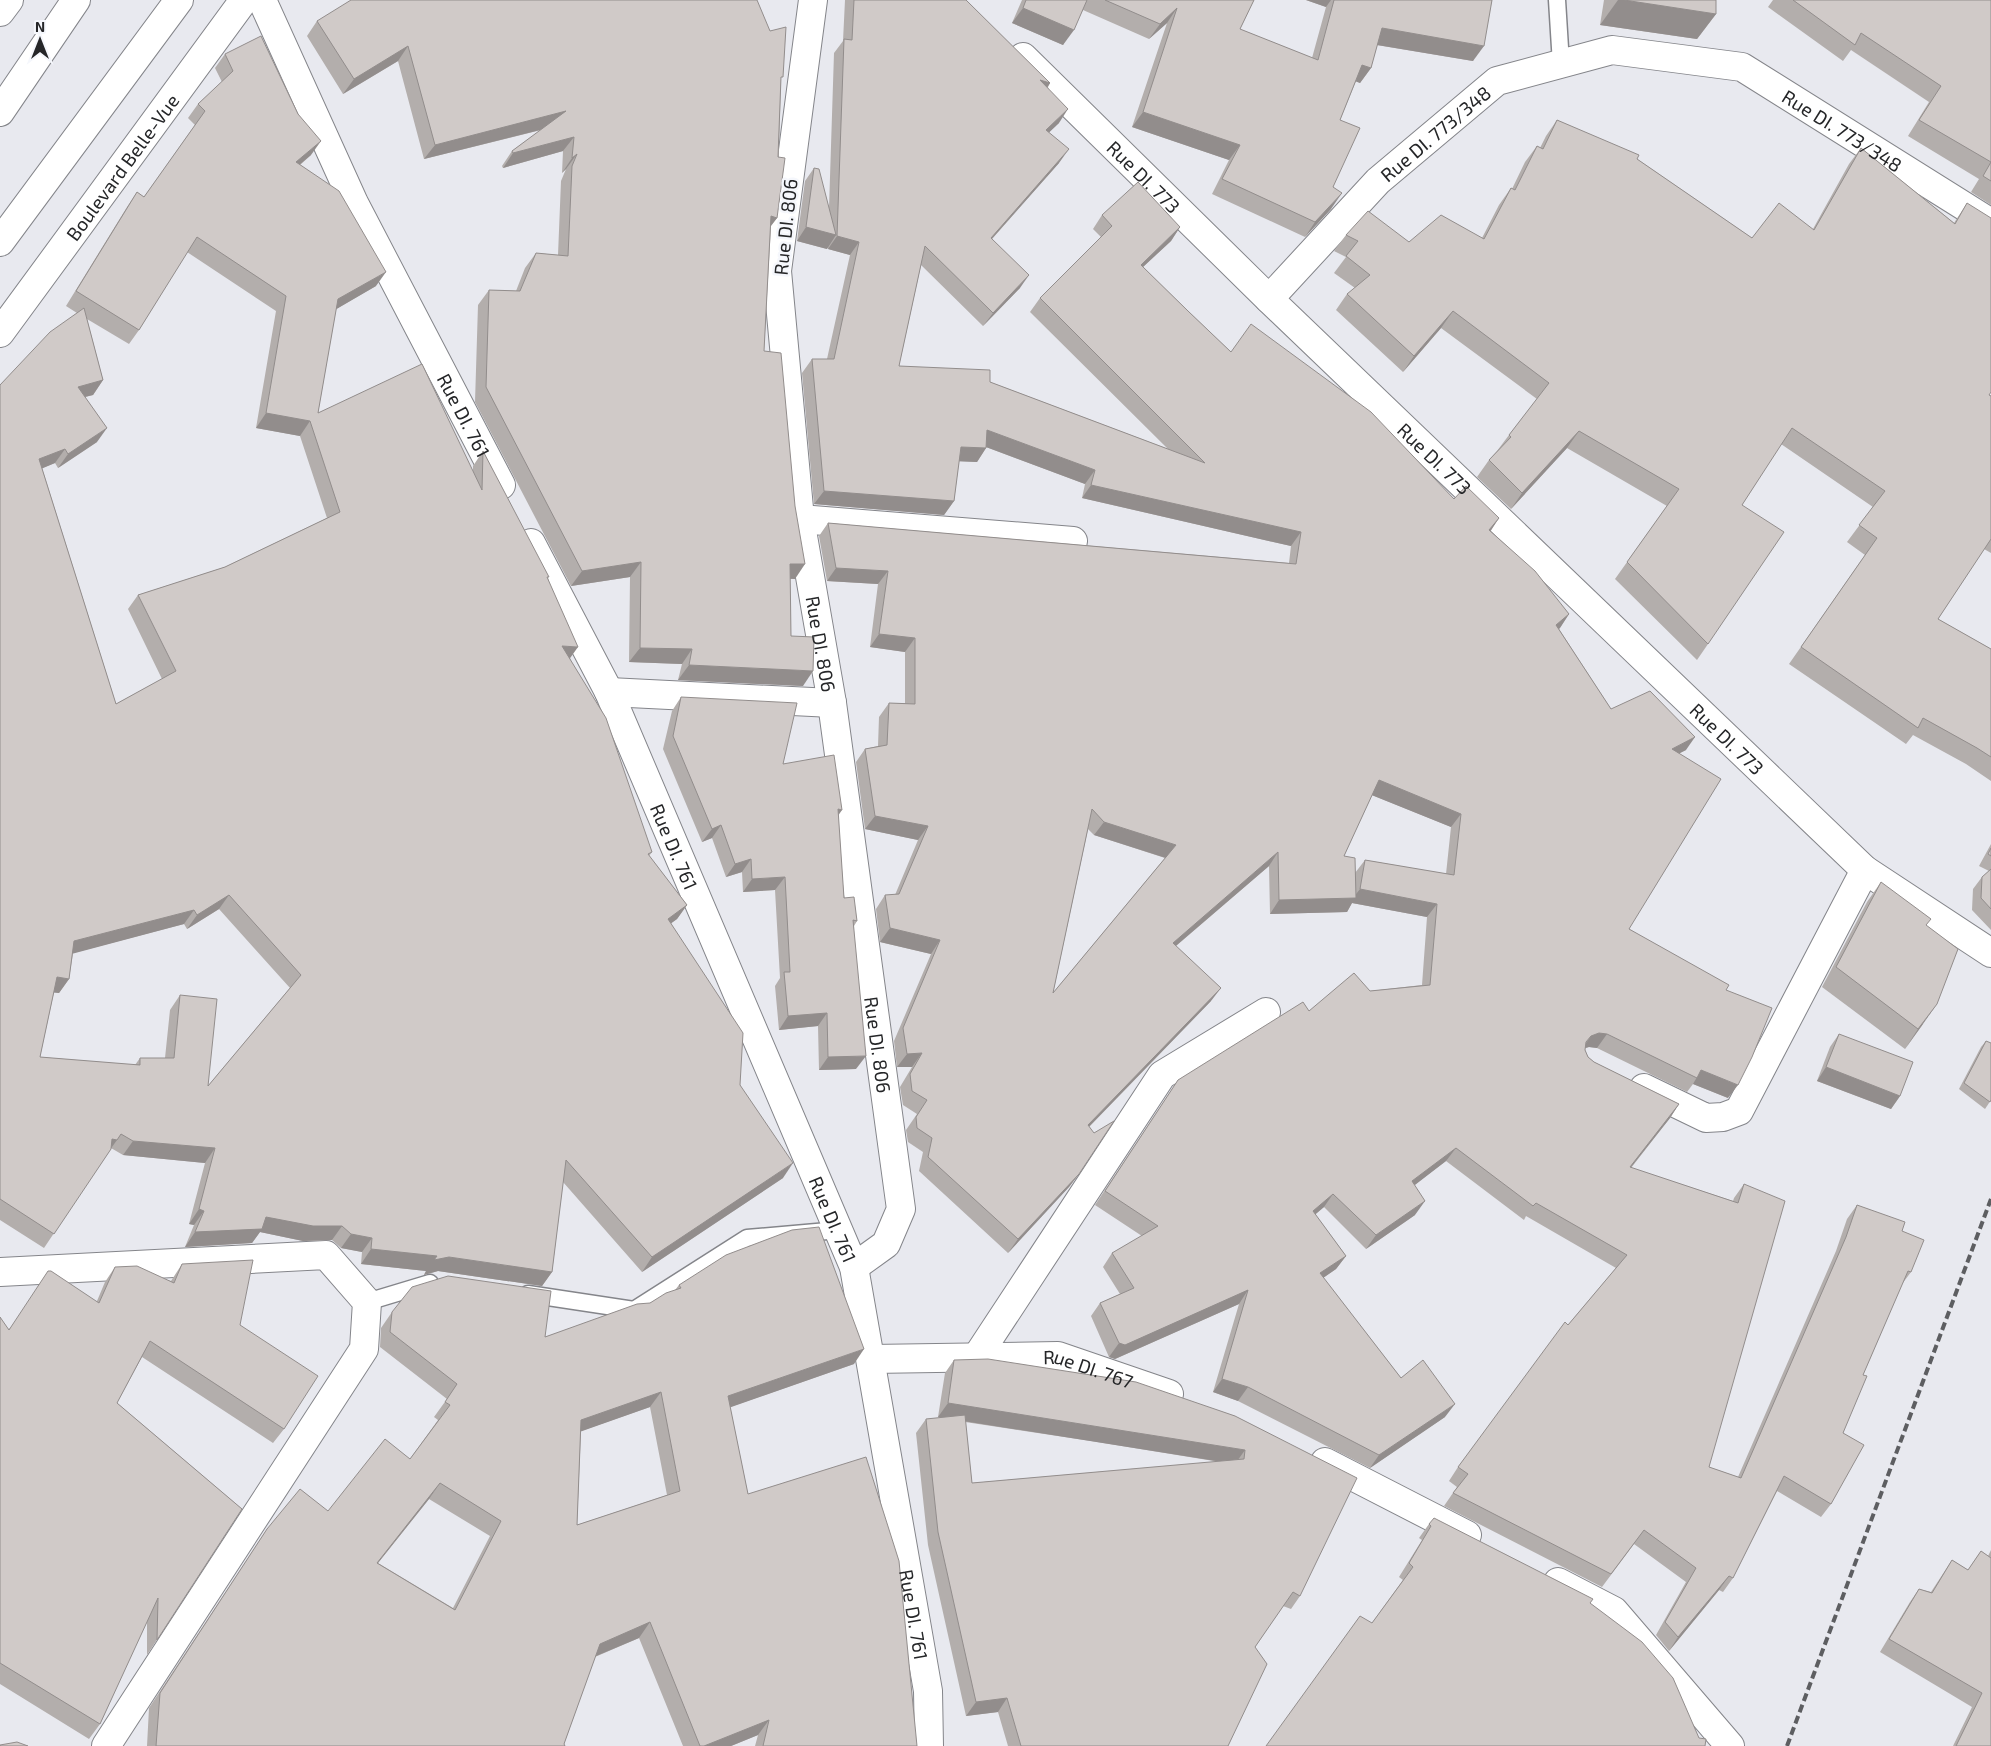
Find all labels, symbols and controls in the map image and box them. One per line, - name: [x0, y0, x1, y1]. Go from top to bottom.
- north arrow: [15, 15, 65, 65]
- text: N: [35, 18, 45, 35]
- street label: Rue DI. 773/348: [1375, 80, 1495, 186]
- street label: Rue DI. 773/348: [1778, 84, 1907, 176]
- street label: Boulevard Belle-Vue: [60, 89, 183, 245]
- street label: Rue DI. 773: [1103, 135, 1186, 217]
- street label: Rue DI. 806: [768, 178, 802, 276]
- street label: Rue DI. 761: [433, 369, 496, 461]
- street label: Rue DI. 773: [1393, 417, 1477, 499]
- street label: Rue DI. 806: [802, 594, 841, 694]
- street label: Rue DI. 773: [1686, 698, 1769, 779]
- street label: Rue DI. 761: [646, 800, 703, 893]
- street label: Rue DI. 806: [861, 995, 897, 1094]
- street label: Rue DI. 761: [805, 1172, 862, 1266]
- street label: Rue DI. 767: [1043, 1344, 1137, 1392]
- street label: Rue DI. 761: [895, 1568, 934, 1662]

